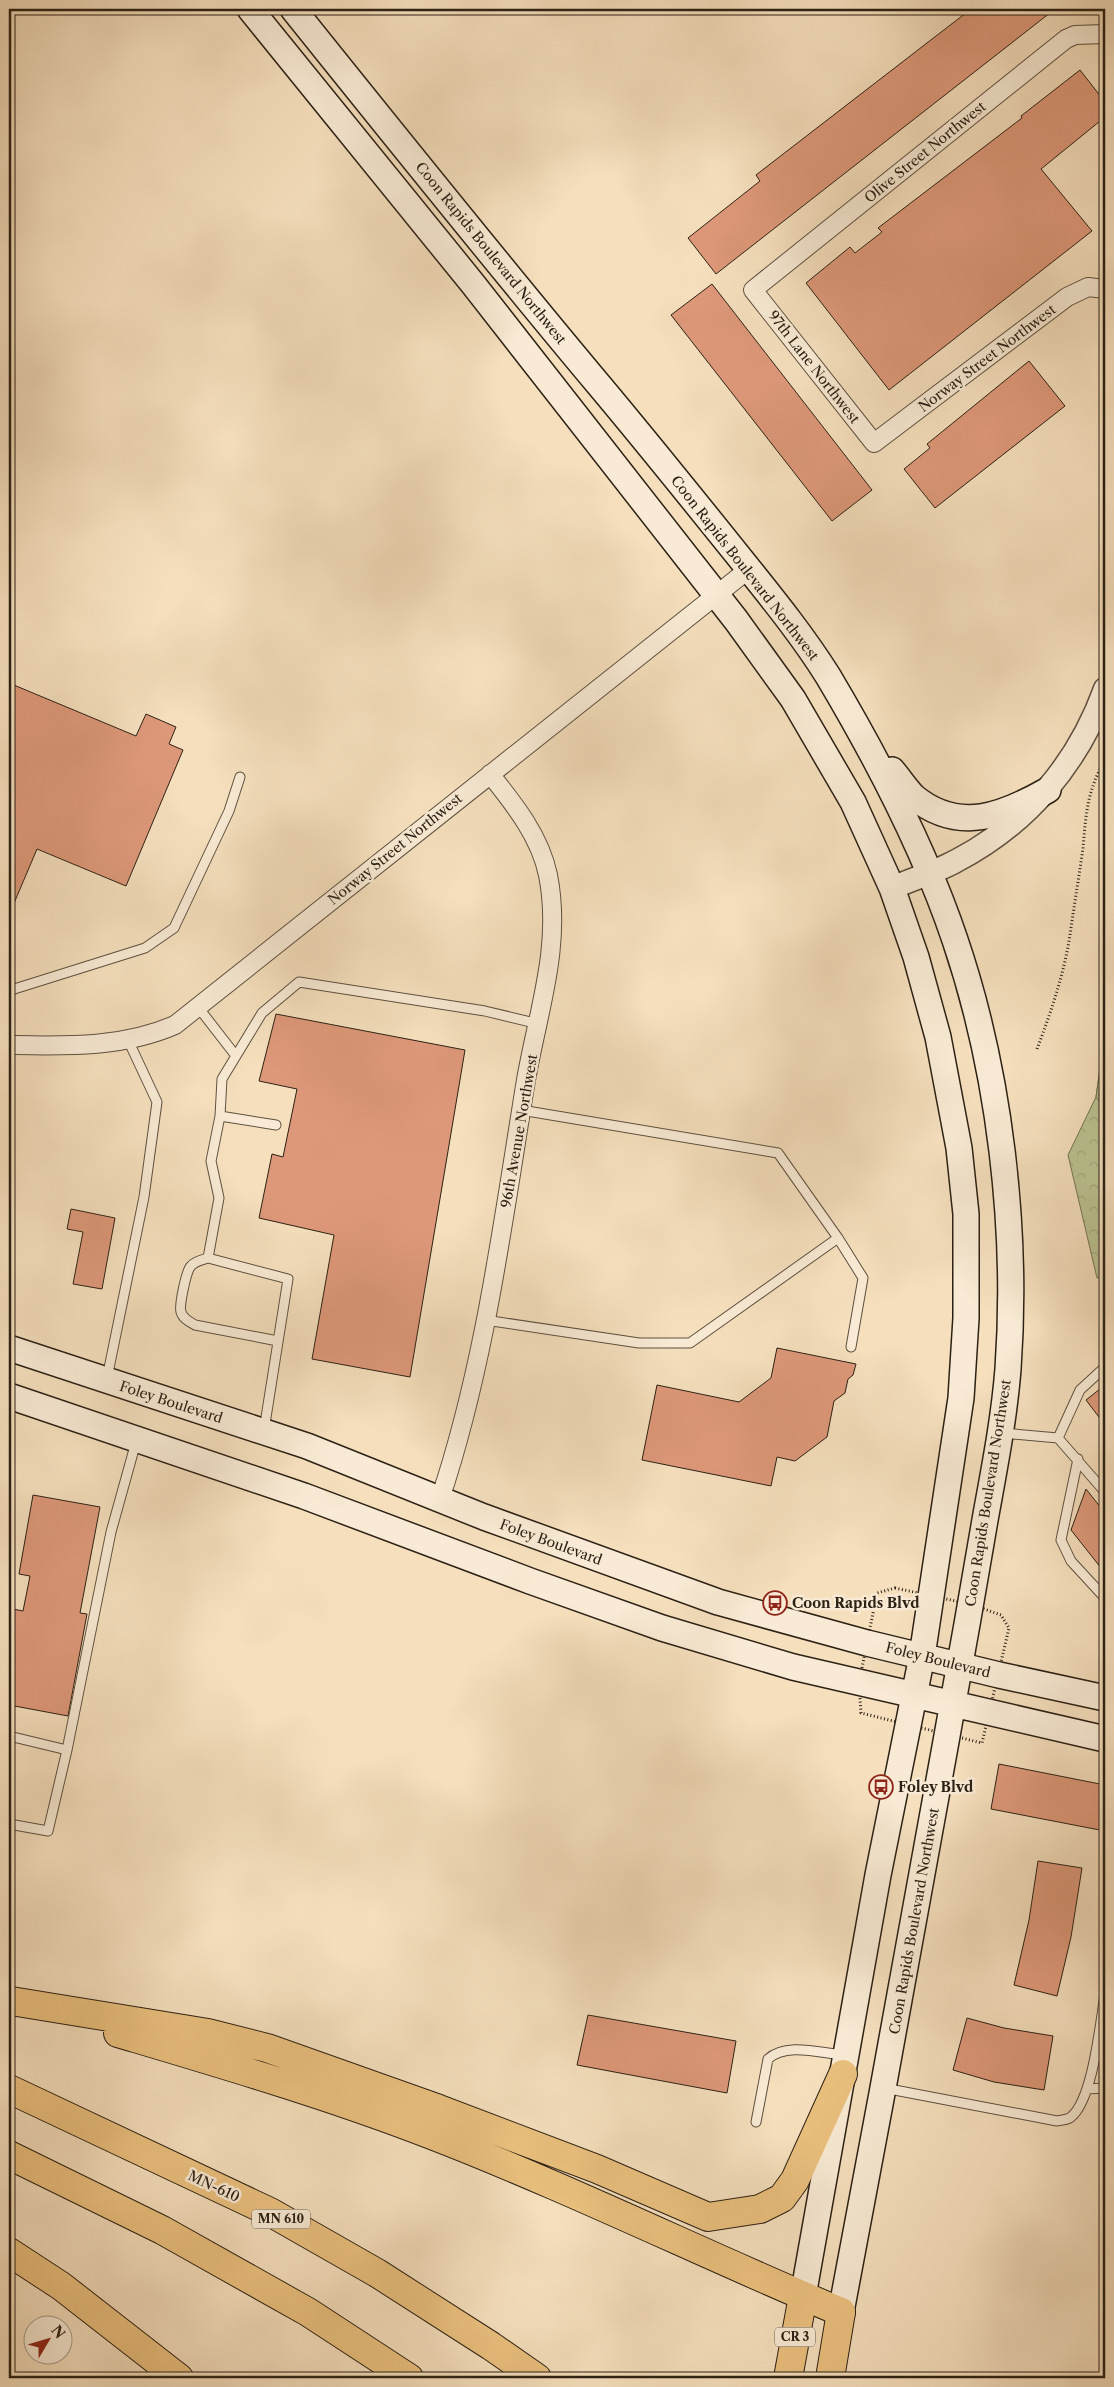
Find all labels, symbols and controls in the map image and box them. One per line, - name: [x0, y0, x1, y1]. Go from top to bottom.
- street label: Olive Street Northwest: [861, 97, 989, 207]
- street label: Coon Rapids Boulevard Northwest: [412, 158, 570, 348]
- street label: Norway Street Northwest: [915, 300, 1059, 416]
- street label: 97th Lane Northwest: [764, 307, 864, 427]
- street label: Coon Rapids Boulevard Northwest: [667, 472, 823, 664]
- street label: Norway Street Northwest: [324, 789, 466, 909]
- street label: 96th Avenue Northwest: [497, 1053, 541, 1209]
- street label: Foley Boulevard: [117, 1377, 225, 1427]
- street label: Coon Rapids Boulevard Northwest: [961, 1378, 1015, 1608]
- street label: Foley Boulevard: [497, 1515, 605, 1569]
- bus stop icon: Coon Rapids Blvd: [762, 1590, 788, 1616]
- place label: Coon Rapids Blvd: [792, 1594, 920, 1612]
- street label: Foley Boulevard: [884, 1638, 993, 1682]
- bus stop icon: Foley Blvd: [868, 1774, 894, 1800]
- place label: Foley Blvd: [898, 1778, 974, 1796]
- street label: Coon Rapids Boulevard Northwest: [885, 1806, 943, 2036]
- street label: MN-610: [185, 2166, 243, 2206]
- road number: MN 610: [252, 2210, 310, 2228]
- north arrow: [22, 2314, 72, 2364]
- text: N: [47, 2322, 69, 2342]
- road number: CR 3: [775, 2328, 815, 2346]

